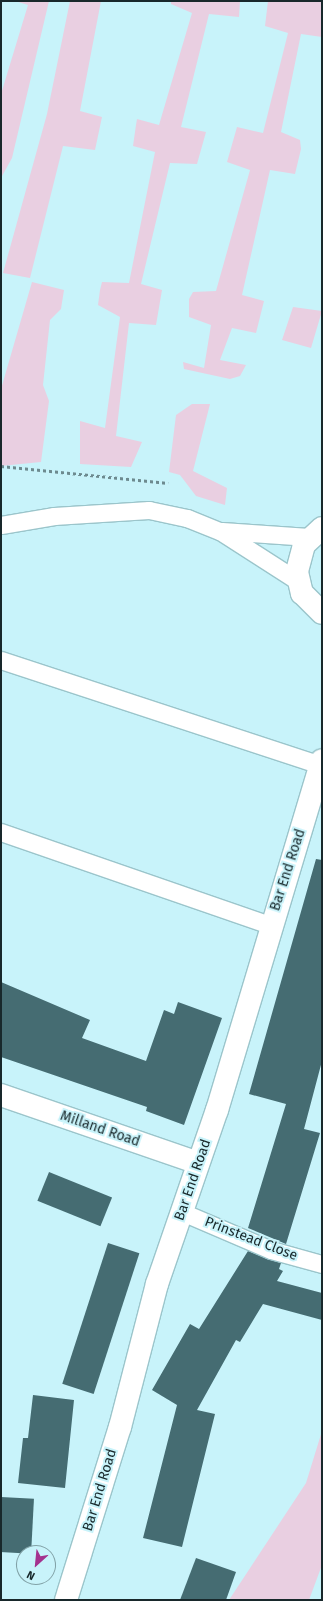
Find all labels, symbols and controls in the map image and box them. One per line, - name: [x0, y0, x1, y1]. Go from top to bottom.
- street label: Bar End Road: [267, 827, 309, 913]
- street label: Milland Road: [58, 1108, 142, 1150]
- street label: Bar End Road: [171, 1137, 215, 1223]
- street label: Prinstead Close: [202, 1214, 300, 1264]
- street label: Bar End Road: [80, 1447, 120, 1533]
- north arrow: [16, 1545, 56, 1585]
- text: N: [25, 1568, 37, 1583]

